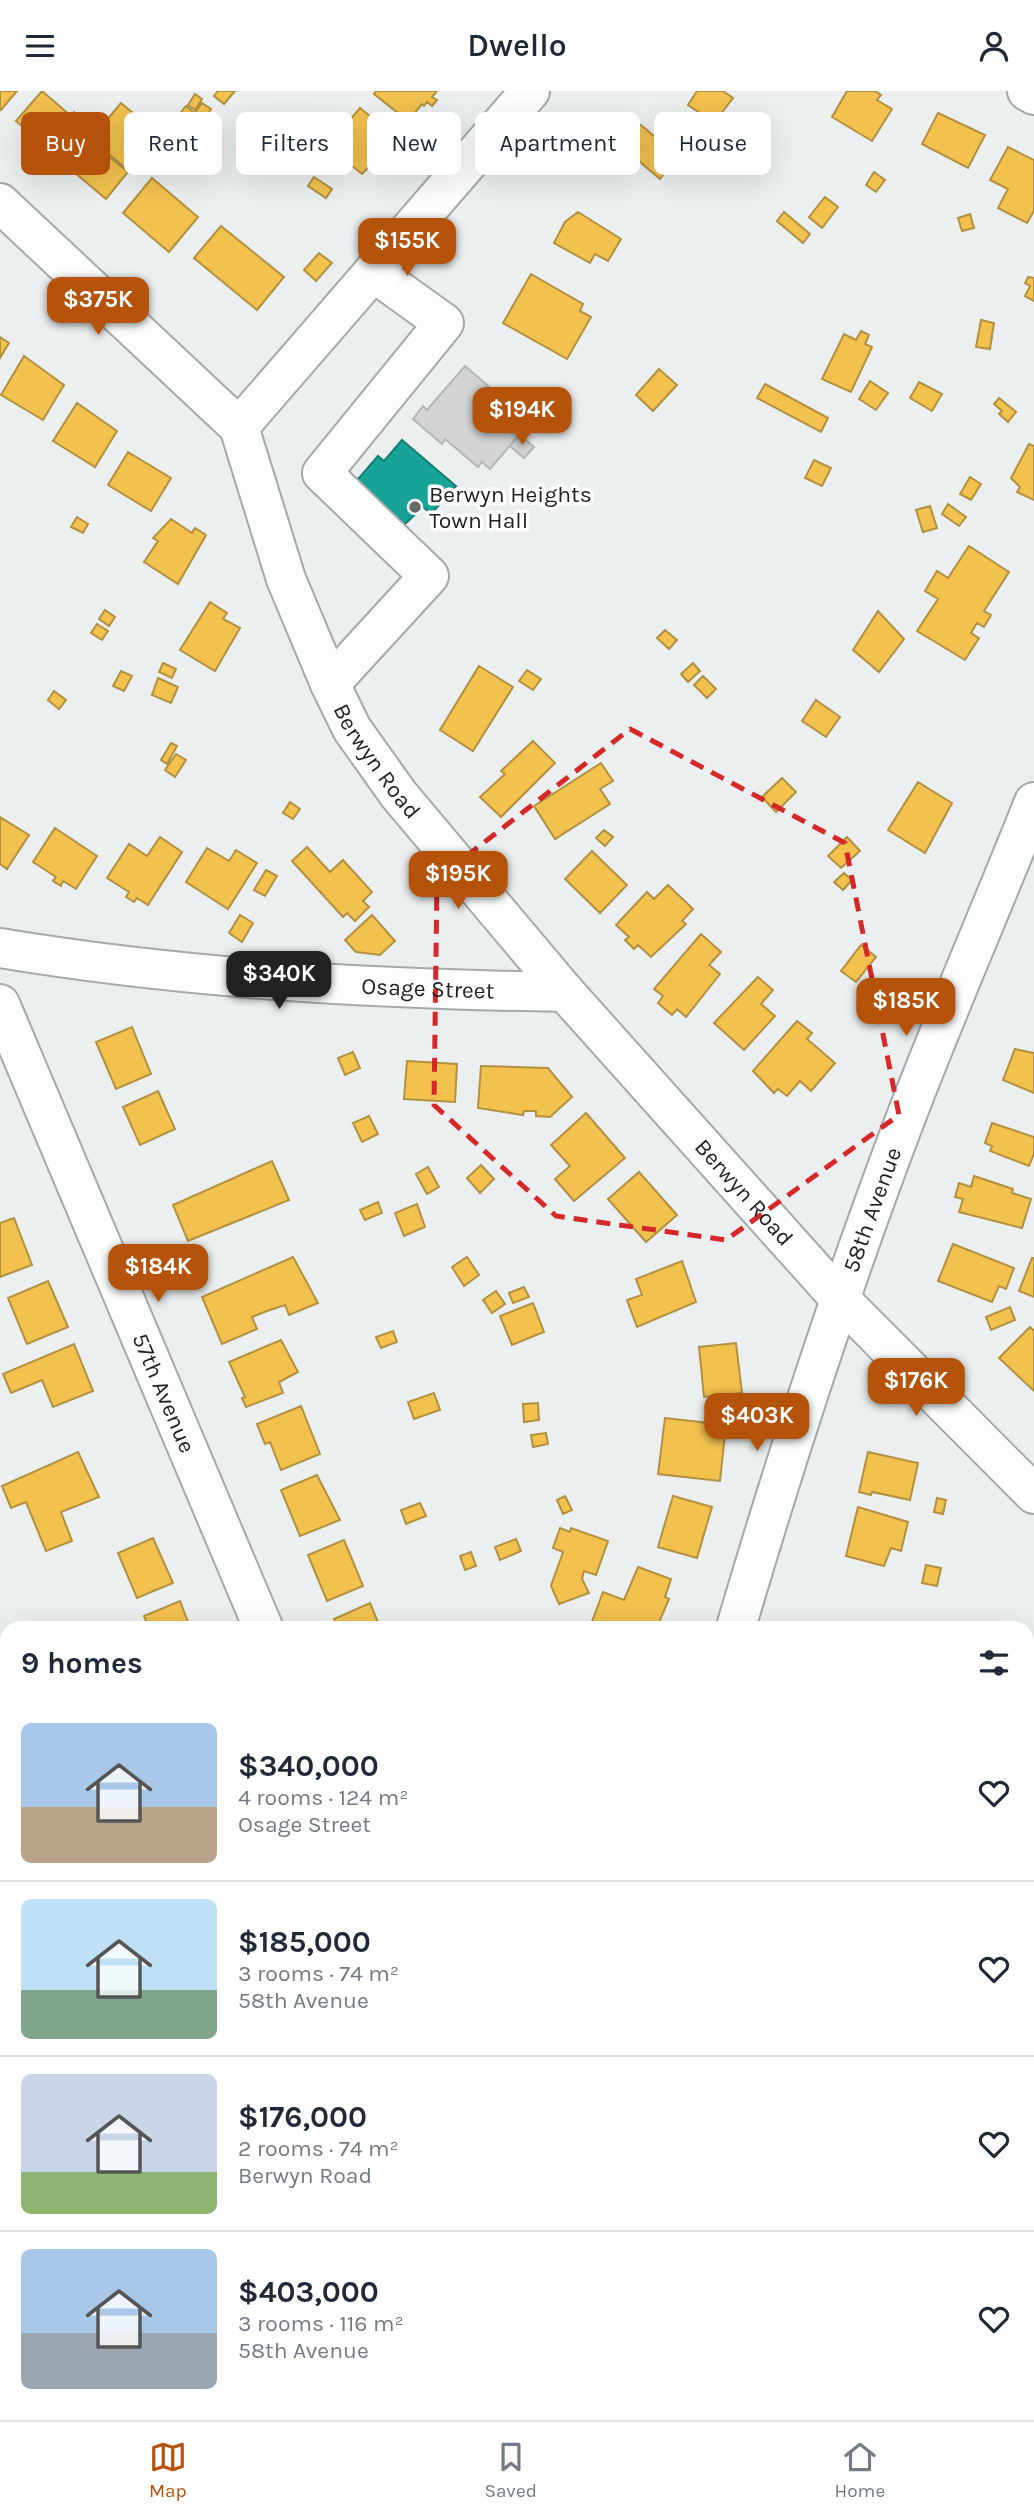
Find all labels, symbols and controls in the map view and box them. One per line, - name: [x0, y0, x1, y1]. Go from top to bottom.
- icon: menu: [21, 27, 59, 65]
- text: Dwello: [467, 27, 567, 64]
- icon: person: [975, 27, 1013, 65]
- chip: Buy: [21, 112, 110, 175]
- chip: Rent: [124, 112, 222, 175]
- chip: Filters: [236, 112, 353, 175]
- chip: New: [367, 112, 461, 175]
- chip: Apartment: [475, 112, 640, 175]
- chip: House: [654, 112, 771, 175]
- pin: $155K: [358, 219, 456, 278]
- text: $155K: [374, 227, 440, 254]
- pin: $375K: [49, 278, 147, 337]
- text: $375K: [63, 286, 133, 313]
- pin: $194K: [473, 387, 571, 447]
- text: $194K: [489, 396, 555, 423]
- place label: Berwyn Heights Town Hall: [429, 481, 592, 534]
- marker: Berwyn Heights Town Hall: [407, 499, 423, 515]
- street label: Berwyn Road: [328, 699, 426, 824]
- pin: $195K: [409, 851, 507, 911]
- text: $195K: [425, 860, 491, 887]
- pin: $340K: [230, 951, 328, 1011]
- text: $340K: [242, 960, 316, 987]
- street label: Osage Street: [361, 972, 495, 1004]
- pin: $185K: [857, 979, 955, 1038]
- text: $185K: [872, 987, 940, 1014]
- street label: Berwyn Road: [690, 1133, 799, 1251]
- street label: 58th Avenue: [837, 1143, 907, 1276]
- pin: $184K: [109, 1245, 207, 1304]
- text: $184K: [124, 1253, 192, 1280]
- street label: 57th Avenue: [127, 1329, 201, 1457]
- pin: $176K: [867, 1359, 965, 1418]
- text: $176K: [884, 1367, 948, 1394]
- pin: $403K: [708, 1393, 806, 1453]
- text: $403K: [720, 1402, 794, 1429]
- icon: filters: [975, 1644, 1013, 1682]
- text: 9 homes: [21, 1645, 143, 1681]
- text: $340,000: [238, 1748, 379, 1784]
- icon: home: [77, 1751, 161, 1835]
- icon: heart: [975, 1774, 1013, 1812]
- text: 4 rooms · 124 m²: [238, 1784, 408, 1811]
- text: Osage Street: [238, 1811, 371, 1838]
- text: $185,000: [238, 1924, 371, 1960]
- icon: home: [77, 1927, 161, 2011]
- icon: heart: [975, 1950, 1013, 1988]
- text: 3 rooms · 74 m²: [238, 1960, 399, 1987]
- text: 58th Avenue: [238, 1987, 369, 2014]
- text: $176,000: [238, 2099, 367, 2135]
- icon: home: [77, 2102, 161, 2186]
- icon: heart: [975, 2125, 1013, 2163]
- text: 2 rooms · 74 m²: [238, 2135, 399, 2162]
- text: Berwyn Road: [238, 2162, 372, 2189]
- text: $403,000: [238, 2274, 379, 2310]
- icon: home: [77, 2277, 161, 2361]
- icon: heart: [975, 2300, 1013, 2338]
- text: 3 rooms · 116 m²: [238, 2310, 404, 2337]
- text: 58th Avenue: [238, 2337, 369, 2364]
- tab: Map: [149, 2438, 187, 2502]
- tab: Saved: [484, 2438, 537, 2502]
- tab: Home: [835, 2438, 885, 2502]

